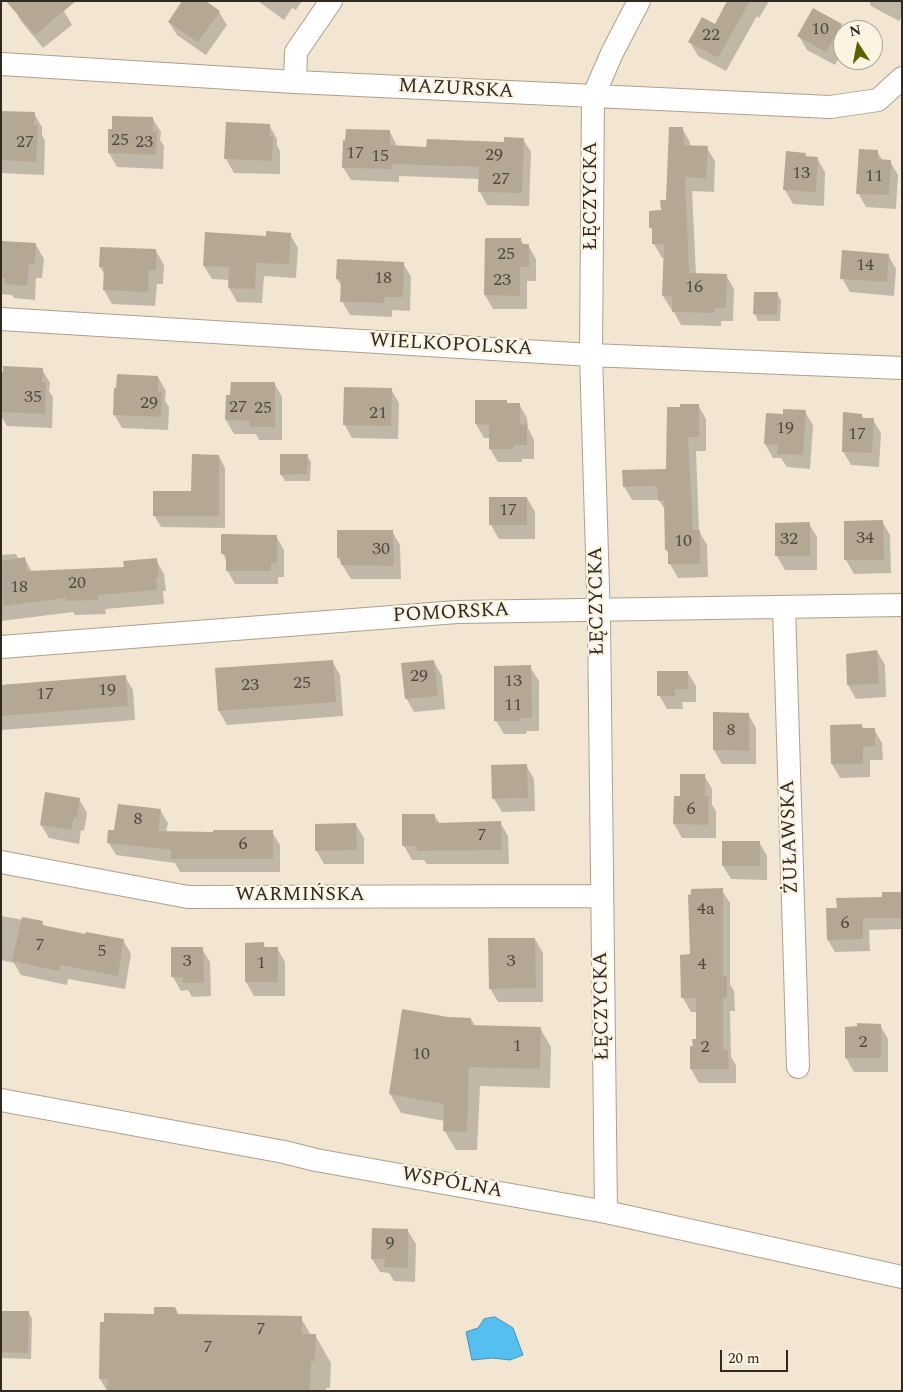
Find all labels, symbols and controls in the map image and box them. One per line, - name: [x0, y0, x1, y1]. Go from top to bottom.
- house number: 10: [811, 19, 829, 41]
- text: N: [848, 19, 863, 42]
- north arrow: [833, 20, 883, 70]
- house number: 22: [702, 25, 720, 47]
- street label: MAZURSKA: [398, 75, 514, 105]
- house number: 25: [111, 130, 129, 152]
- house number: 27: [16, 132, 34, 154]
- house number: 23: [135, 132, 153, 154]
- street label: ŁĘCZYCKA: [580, 142, 604, 250]
- house number: 17: [346, 143, 364, 165]
- house number: 29: [485, 145, 503, 167]
- house number: 15: [371, 146, 389, 168]
- house number: 13: [792, 163, 810, 185]
- house number: 11: [865, 166, 883, 188]
- house number: 27: [492, 169, 510, 191]
- house number: 25: [497, 244, 515, 266]
- house number: 14: [856, 255, 874, 277]
- house number: 18: [374, 268, 392, 290]
- house number: 23: [493, 270, 511, 292]
- house number: 16: [685, 277, 703, 299]
- street label: WIELKOPOLSKA: [369, 330, 533, 362]
- house number: 35: [24, 387, 42, 409]
- house number: 29: [140, 393, 158, 415]
- house number: 27: [229, 397, 247, 419]
- house number: 25: [254, 398, 272, 420]
- house number: 21: [369, 403, 387, 425]
- house number: 19: [776, 418, 794, 440]
- house number: 17: [848, 424, 866, 446]
- house number: 17: [499, 500, 517, 522]
- house number: 34: [856, 528, 874, 550]
- house number: 32: [780, 529, 798, 551]
- house number: 10: [674, 531, 692, 553]
- house number: 30: [372, 539, 390, 561]
- street label: ŁĘCZYCKA: [585, 546, 611, 656]
- house number: 20: [68, 573, 86, 595]
- house number: 18: [10, 577, 28, 599]
- street label: POMORSKA: [392, 599, 510, 629]
- house number: 29: [410, 666, 428, 688]
- house number: 13: [504, 671, 522, 693]
- house number: 25: [293, 673, 311, 695]
- house number: 23: [241, 675, 259, 697]
- house number: 19: [98, 680, 116, 702]
- house number: 17: [36, 684, 54, 706]
- house number: 11: [504, 695, 522, 717]
- house number: 8: [727, 720, 735, 742]
- street label: ŻUŁAWSKA: [777, 779, 805, 895]
- house number: 6: [687, 799, 695, 821]
- house number: 8: [134, 809, 142, 831]
- house number: 7: [478, 825, 486, 847]
- house number: 6: [239, 834, 247, 856]
- street label: WARMIŃSKA: [235, 884, 365, 908]
- house number: 4a: [697, 899, 715, 921]
- house number: 6: [841, 913, 849, 935]
- house number: 7: [36, 935, 44, 957]
- house number: 5: [98, 941, 106, 963]
- house number: 3: [183, 951, 191, 973]
- house number: 3: [507, 951, 515, 973]
- street label: ŁĘCZYCKA: [590, 951, 616, 1061]
- house number: 1: [257, 953, 265, 975]
- house number: 4: [698, 954, 706, 976]
- house number: 2: [859, 1032, 867, 1054]
- house number: 1: [513, 1036, 521, 1058]
- house number: 2: [701, 1037, 709, 1059]
- house number: 10: [412, 1044, 430, 1066]
- street label: WSPÓLNA: [400, 1163, 504, 1205]
- house number: 9: [386, 1233, 394, 1255]
- house number: 7: [257, 1319, 265, 1341]
- house number: 7: [204, 1337, 212, 1359]
- scale bar: [723, 1340, 790, 1372]
- text: 20 m: [728, 1347, 760, 1370]

